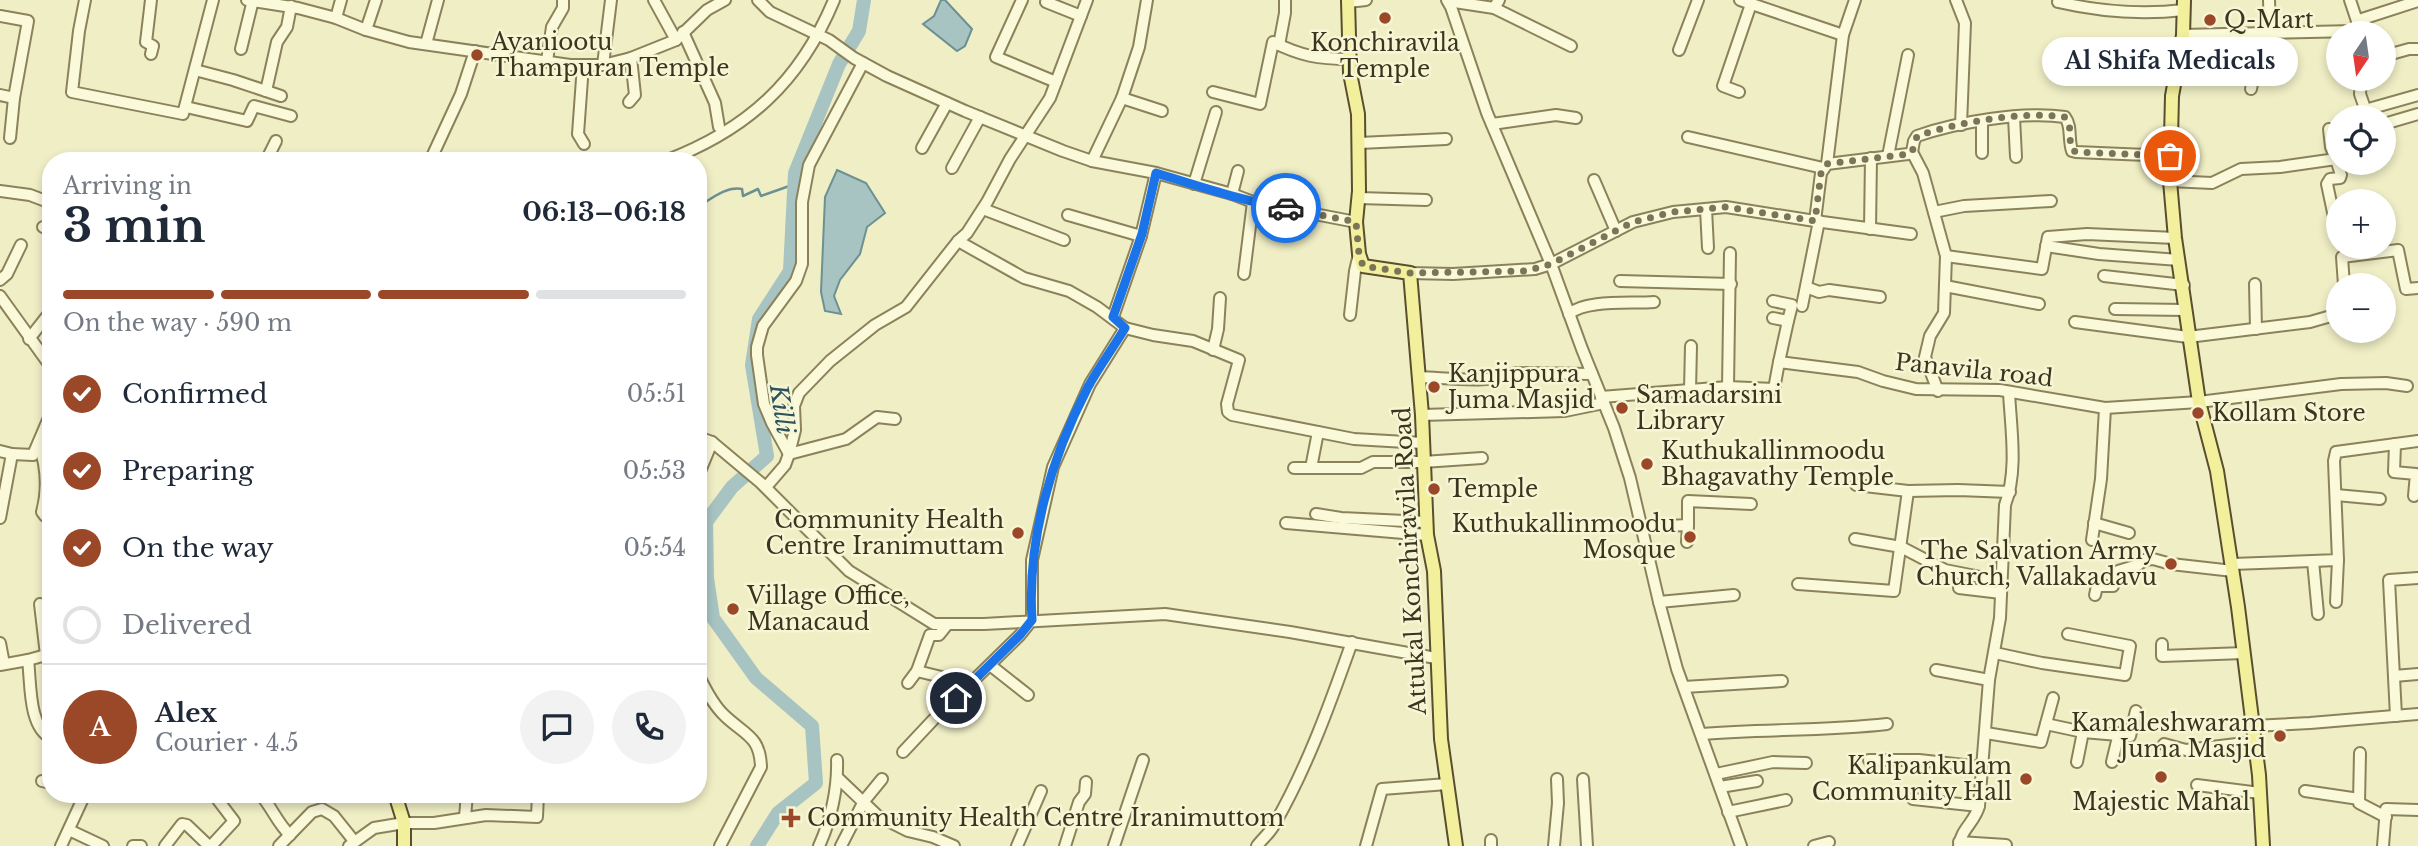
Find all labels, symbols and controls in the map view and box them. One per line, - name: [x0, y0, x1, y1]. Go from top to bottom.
- place label: Q-Mart: [2224, 6, 2314, 34]
- marker: Konchiravila Temple: [1377, 10, 1393, 26]
- marker: Q-Mart: [2202, 12, 2218, 28]
- north arrow: [2326, 21, 2396, 91]
- map controls: [2326, 21, 2396, 343]
- place label: Ayaniootu Thampuran Temple: [490, 28, 729, 82]
- place label: Konchiravila Temple: [1310, 29, 1460, 83]
- callout: Al Shifa Medicals: [2042, 37, 2298, 86]
- marker: Ayaniootu Thampuran Temple: [469, 47, 485, 63]
- text: Al Shifa Medicals: [2065, 47, 2275, 75]
- button: locate: [2326, 105, 2396, 175]
- pin: [2140, 126, 2200, 186]
- icon: bag: [2151, 137, 2189, 175]
- text: Arriving in: [63, 172, 192, 200]
- courier: [1251, 173, 1321, 243]
- icon: car: [1267, 189, 1305, 227]
- button: +: [2326, 189, 2396, 259]
- text: 06:13–06:18: [522, 196, 686, 228]
- text: 3 min: [63, 197, 205, 254]
- button: −: [2326, 273, 2396, 343]
- text: On the way · 590 m: [63, 309, 292, 337]
- street label: Panavila road: [1894, 348, 2054, 392]
- place label: Kanjippura Juma Masjid: [1445, 360, 1594, 414]
- icon: check: [63, 375, 101, 413]
- text: Confirmed: [122, 378, 267, 410]
- marker: Kanjippura Juma Masjid: [1426, 379, 1442, 395]
- text: 05:51: [627, 380, 686, 408]
- water label: Killi: [764, 381, 800, 437]
- place label: Samadarsini Library: [1636, 381, 1782, 435]
- place label: Kollam Store: [2212, 399, 2366, 427]
- marker: Samadarsini Library: [1614, 400, 1630, 416]
- marker: Kollam Store: [2190, 405, 2206, 421]
- street label: Attukal Konchiravila Road: [1388, 406, 1432, 717]
- place label: Kuthukallinmoodu Bhagavathy Temple: [1661, 437, 1894, 491]
- icon: check: [63, 452, 101, 490]
- text: Preparing: [122, 455, 254, 487]
- marker: Kuthukallinmoodu Bhagavathy Temple: [1639, 456, 1655, 472]
- text: 05:53: [623, 457, 686, 485]
- place label: Temple: [1448, 475, 1538, 503]
- marker: Temple: [1426, 481, 1442, 497]
- place label: Community Health Centre Iranimuttam: [765, 506, 1004, 560]
- place label: Kuthukallinmoodu Mosque: [1452, 510, 1676, 564]
- marker: Community Health Centre Iranimuttam: [1010, 525, 1026, 541]
- icon: check: [63, 529, 101, 567]
- marker: Kuthukallinmoodu Mosque: [1682, 529, 1698, 545]
- text: On the way: [122, 532, 274, 564]
- text: 05:54: [623, 534, 686, 562]
- place label: The Salvation Army Church, Vallakadavu: [1916, 537, 2157, 591]
- marker: The Salvation Army Church, Vallakadavu: [2163, 556, 2179, 572]
- place label: Village Office, Manacaud: [746, 582, 910, 636]
- marker: Village Office, Manacaud: [725, 601, 741, 617]
- text: Delivered: [122, 609, 252, 641]
- pin: [926, 668, 986, 728]
- icon: home: [937, 679, 975, 717]
- button: chat: [520, 690, 594, 764]
- button: phone: [612, 690, 686, 764]
- text: Alex: [155, 697, 217, 729]
- place label: Kamaleshwaram Juma Masjid: [2071, 709, 2266, 763]
- text: A: [89, 711, 111, 743]
- marker: Kamaleshwaram Juma Masjid: [2272, 728, 2288, 744]
- text: Courier · 4.5: [155, 729, 299, 757]
- place label: Kalipankulam Community Hall: [1812, 752, 2012, 806]
- marker: Majestic Mahal: [2153, 769, 2169, 785]
- marker: Kalipankulam Community Hall: [2018, 771, 2034, 787]
- place label: Majestic Mahal: [2072, 788, 2250, 816]
- place label: Community Health Centre Iranimuttom: [807, 804, 1285, 832]
- marker: Community Health Centre Iranimuttom: [781, 808, 801, 828]

